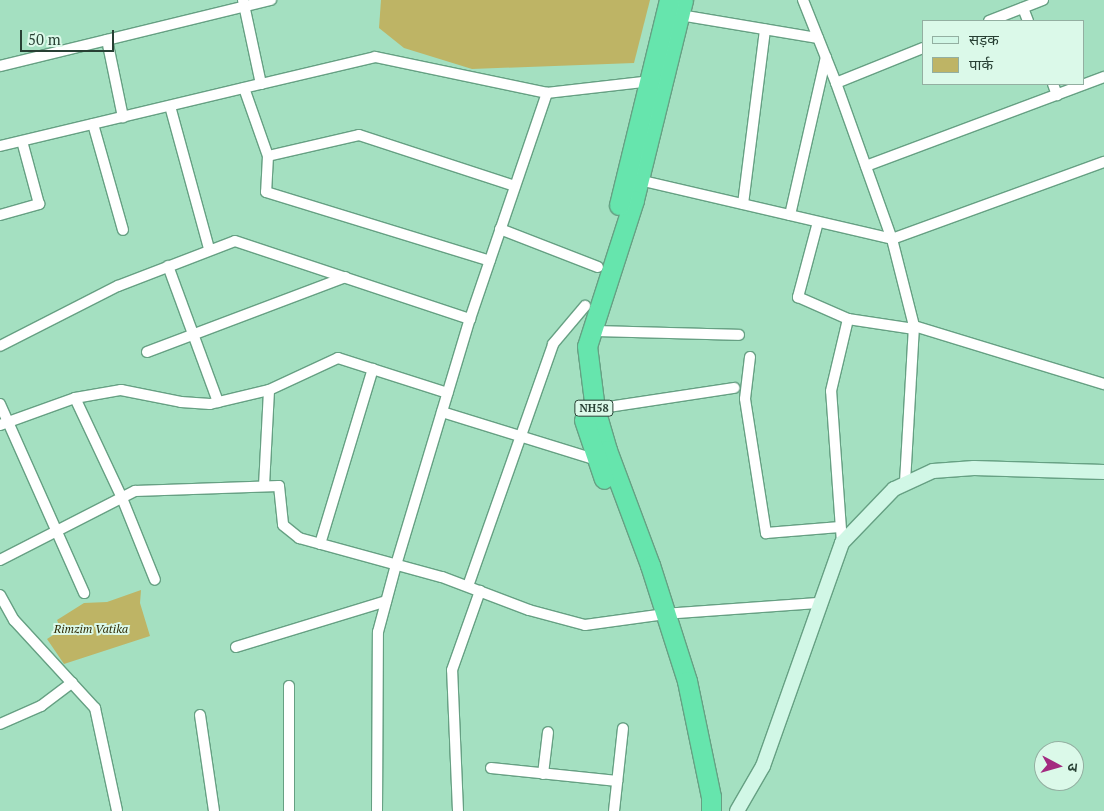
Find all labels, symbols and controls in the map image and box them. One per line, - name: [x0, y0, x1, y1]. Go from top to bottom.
- scale bar: [22, 20, 116, 52]
- legend: [922, 20, 1084, 85]
- text: 50 m: [28, 29, 61, 49]
- text: सड़क: [969, 29, 999, 49]
- text: पार्क: [969, 54, 993, 74]
- road number: NH58: [574, 399, 614, 416]
- park label: Rimzim Vatika: [54, 622, 128, 636]
- north arrow: [1034, 741, 1084, 791]
- text: उ: [1064, 762, 1083, 773]

